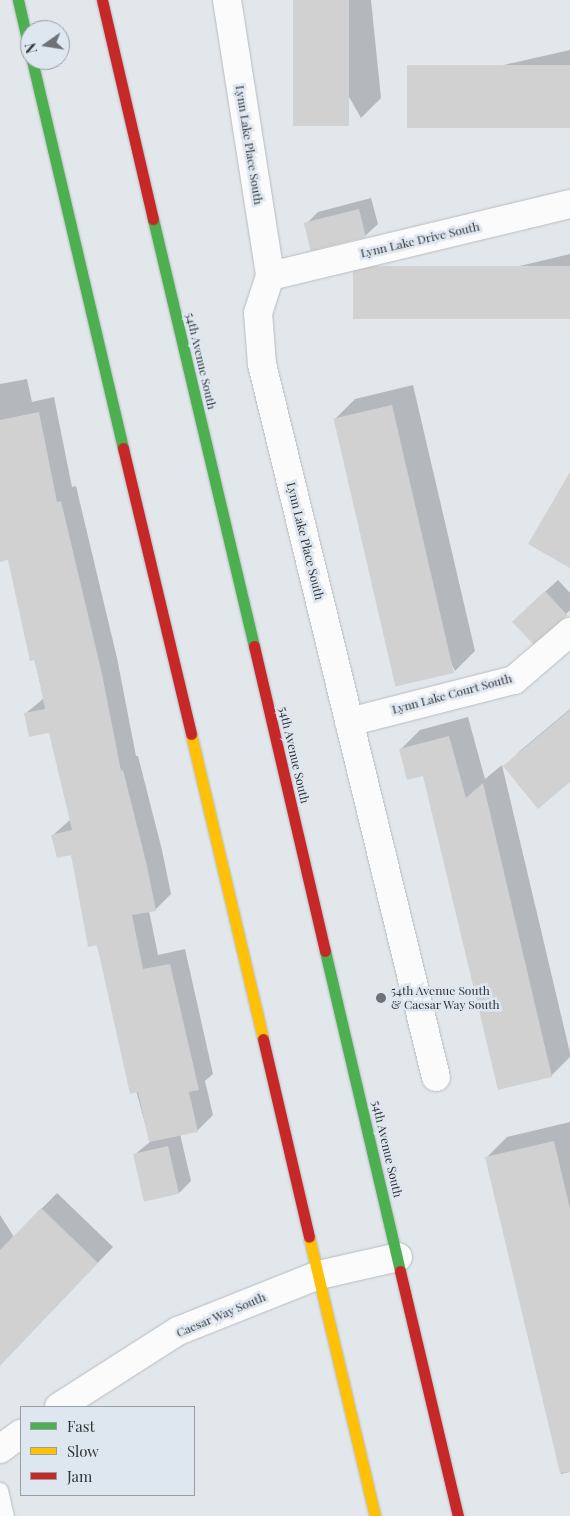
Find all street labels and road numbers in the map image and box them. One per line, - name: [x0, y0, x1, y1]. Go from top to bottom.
- street label: Lynn Lake Place South: [232, 84, 266, 206]
- street label: Lynn Lake Drive South: [359, 219, 481, 261]
- street label: 54th Avenue South: [183, 311, 219, 411]
- street label: Lynn Lake Place South: [283, 481, 327, 601]
- street label: Lynn Lake Court South: [390, 671, 514, 717]
- street label: 54th Avenue South: [276, 705, 312, 805]
- street label: 54th Avenue South: [369, 1099, 405, 1199]
- street label: Caesar Way South: [174, 1290, 268, 1340]

